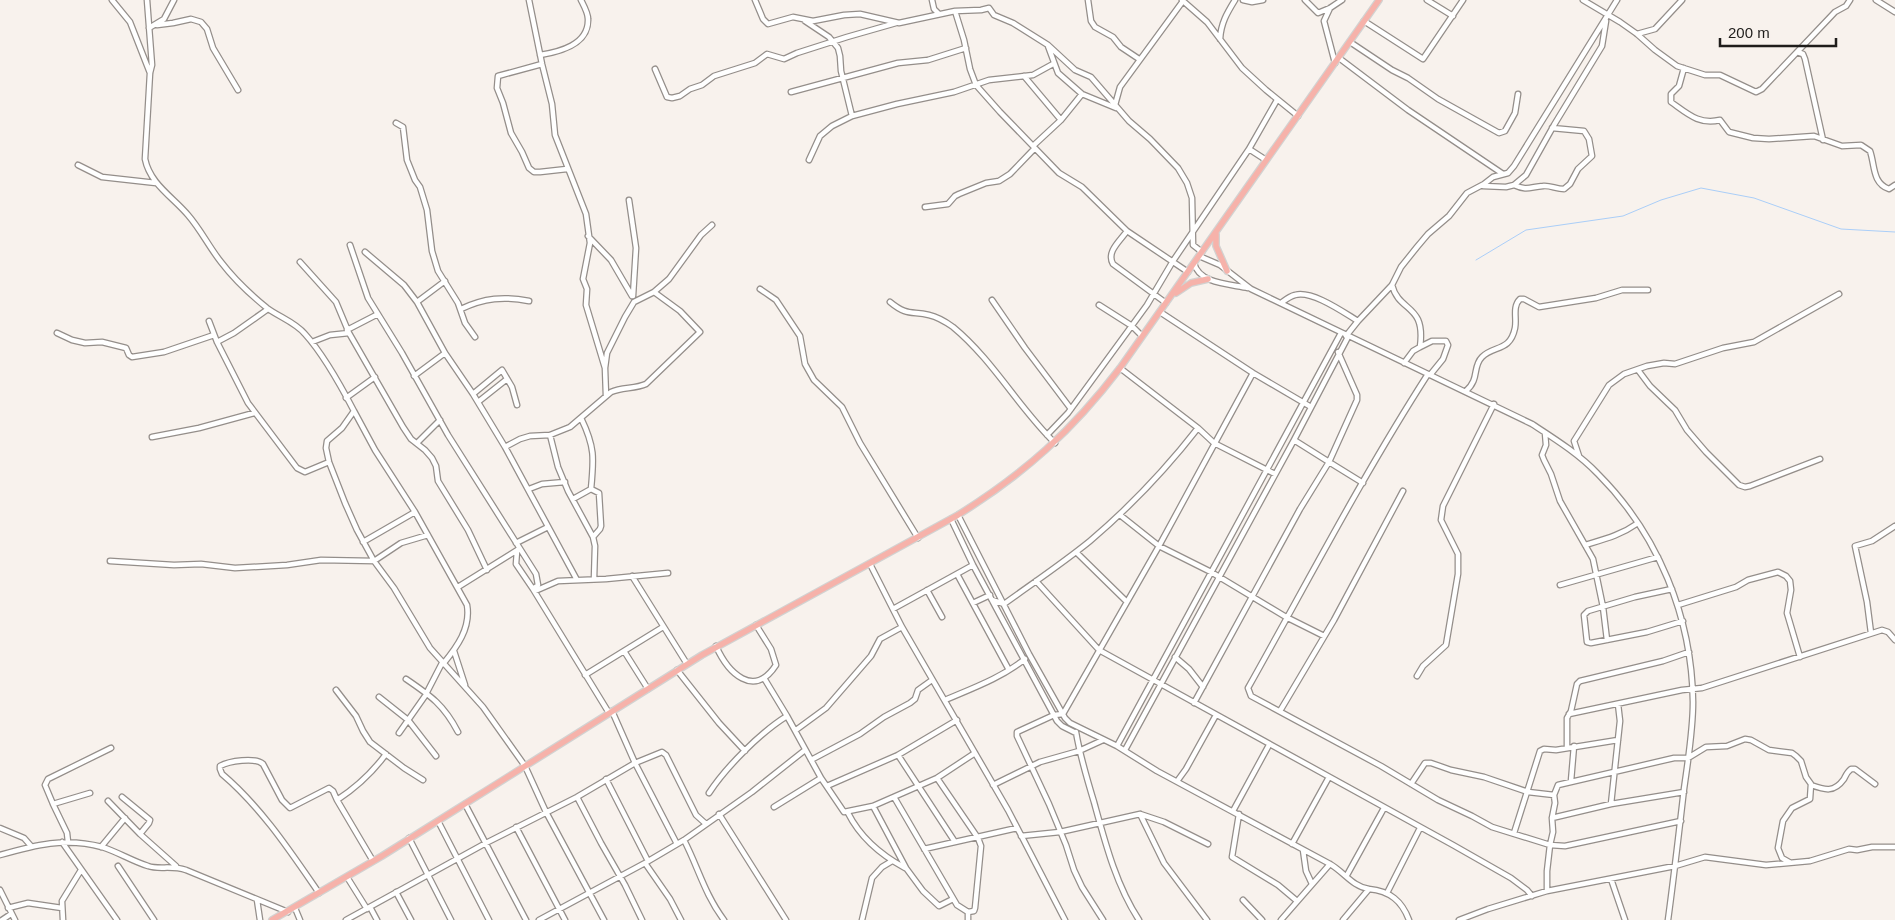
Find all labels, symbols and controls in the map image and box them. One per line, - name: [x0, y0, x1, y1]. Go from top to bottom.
- scale bar: [1720, 15, 1836, 47]
- text: 200 m: [1728, 24, 1770, 41]

